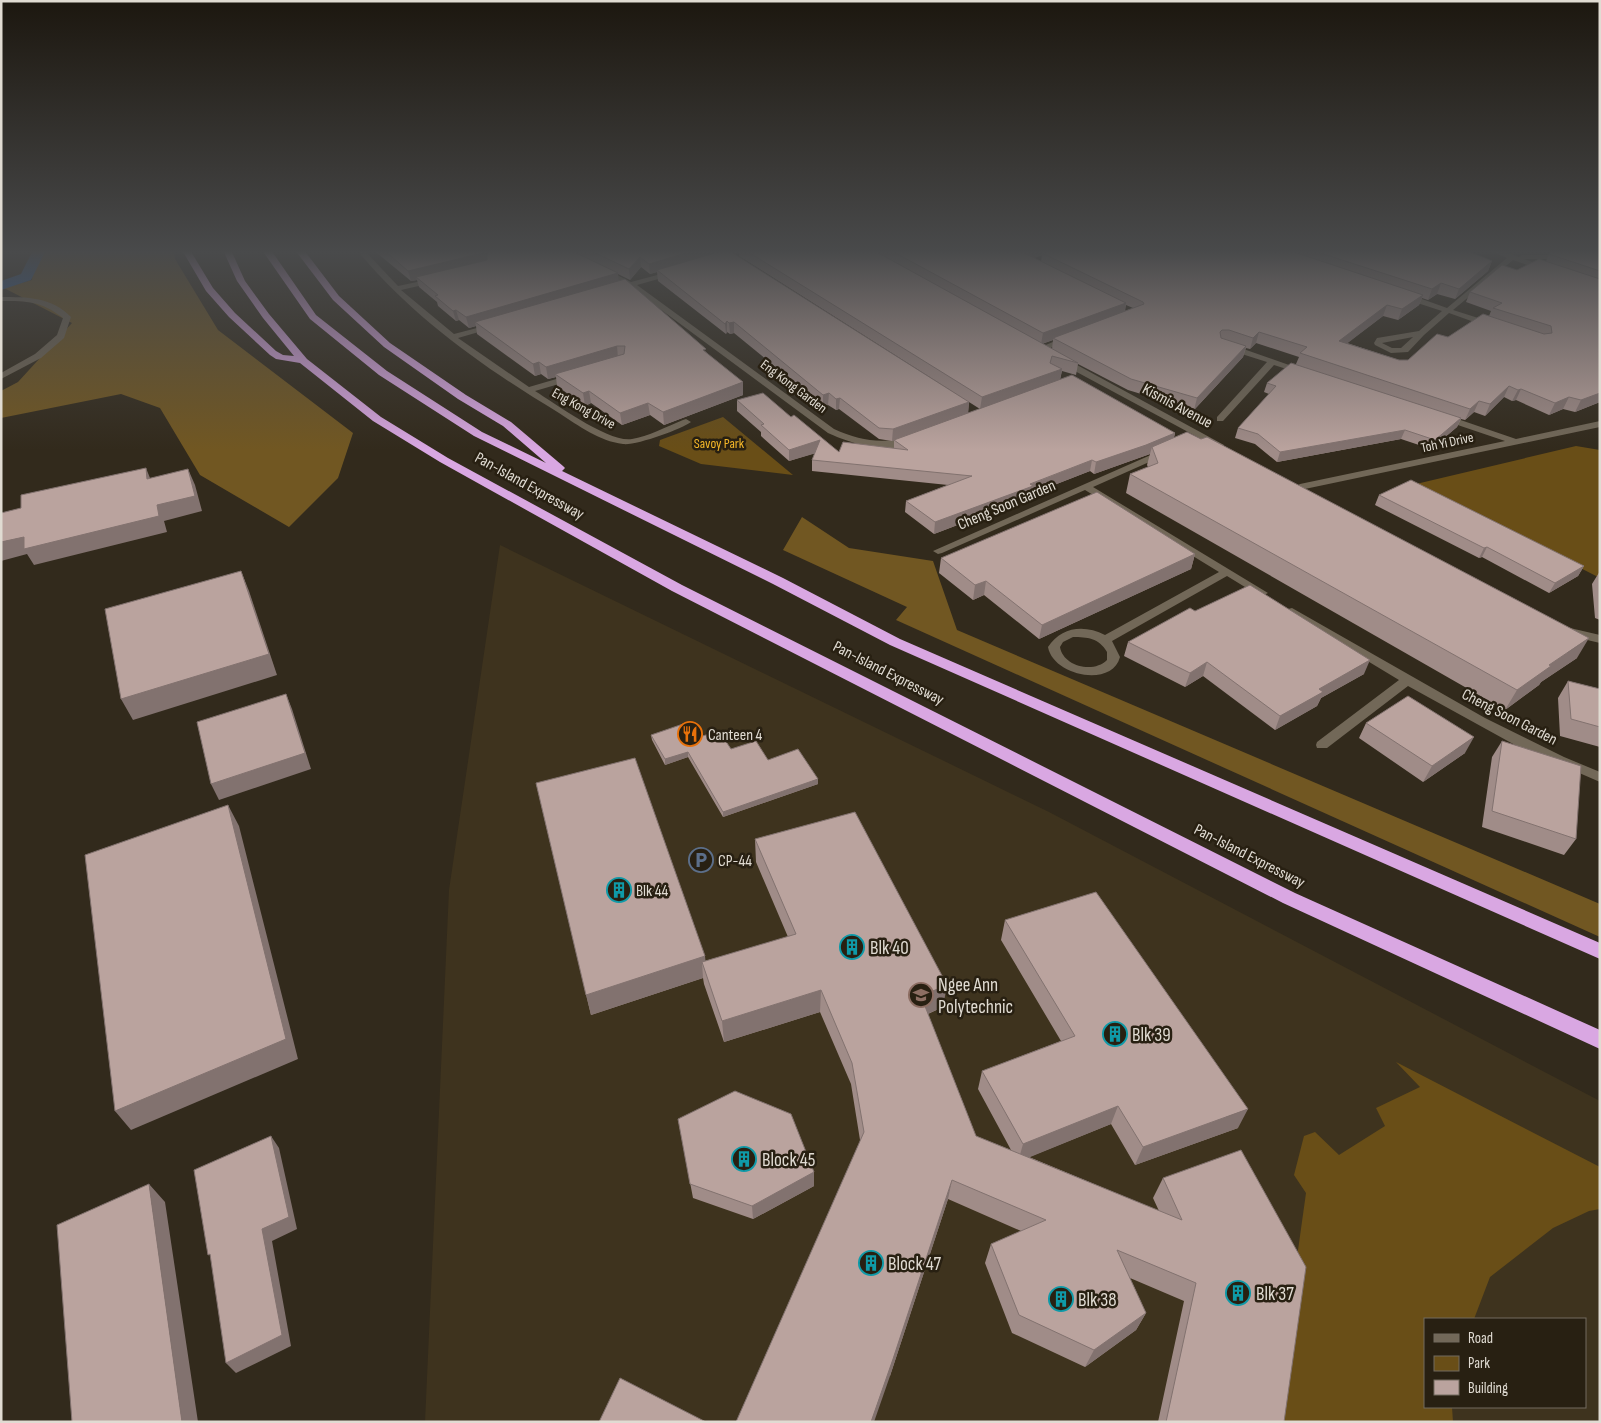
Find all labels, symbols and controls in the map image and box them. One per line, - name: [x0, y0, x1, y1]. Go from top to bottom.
- street label: Eng Kong Garden: [757, 356, 830, 417]
- street label: Kismis Avenue: [1139, 380, 1216, 433]
- street label: Eng Kong Drive: [549, 384, 618, 433]
- street label: Toh Yi Drive: [1419, 429, 1475, 456]
- park label: Savoy Park: [694, 435, 745, 452]
- street label: Pan-Island Expressway: [471, 448, 587, 524]
- street label: Cheng Soon Garden: [955, 476, 1058, 535]
- street label: Pan-Island Expressway: [830, 637, 947, 709]
- street label: Cheng Soon Garden: [1458, 685, 1560, 750]
- restaurant icon: Canteen 4: [677, 721, 703, 747]
- place label: Canteen 4: [708, 726, 763, 745]
- street label: Pan-Island Expressway: [1191, 820, 1308, 892]
- parking icon: CP-44: [688, 847, 714, 873]
- place label: CP-44: [718, 852, 752, 871]
- building icon: Blk 44: [606, 877, 632, 903]
- place label: Blk 44: [636, 882, 669, 901]
- building icon: Blk 40: [839, 934, 865, 960]
- place label: Blk 40: [870, 937, 909, 960]
- place label: Ngee Ann Polytechnic: [938, 974, 1013, 1019]
- school or university icon: Ngee Ann Polytechnic: [908, 982, 934, 1008]
- building icon: Blk 39: [1102, 1021, 1128, 1047]
- place label: Blk 39: [1132, 1024, 1171, 1047]
- building icon: Block 45: [731, 1146, 757, 1172]
- place label: Block 45: [762, 1149, 815, 1172]
- building icon: Block 47: [858, 1250, 884, 1276]
- place label: Block 47: [888, 1253, 942, 1276]
- building icon: Blk 37: [1225, 1280, 1251, 1306]
- place label: Blk 37: [1256, 1283, 1294, 1306]
- building icon: Blk 38: [1048, 1286, 1074, 1312]
- place label: Blk 38: [1078, 1289, 1117, 1312]
- legend: [1424, 1318, 1586, 1408]
- text: Road: [1468, 1329, 1493, 1348]
- text: Park: [1468, 1354, 1490, 1373]
- text: Building: [1468, 1379, 1508, 1398]

